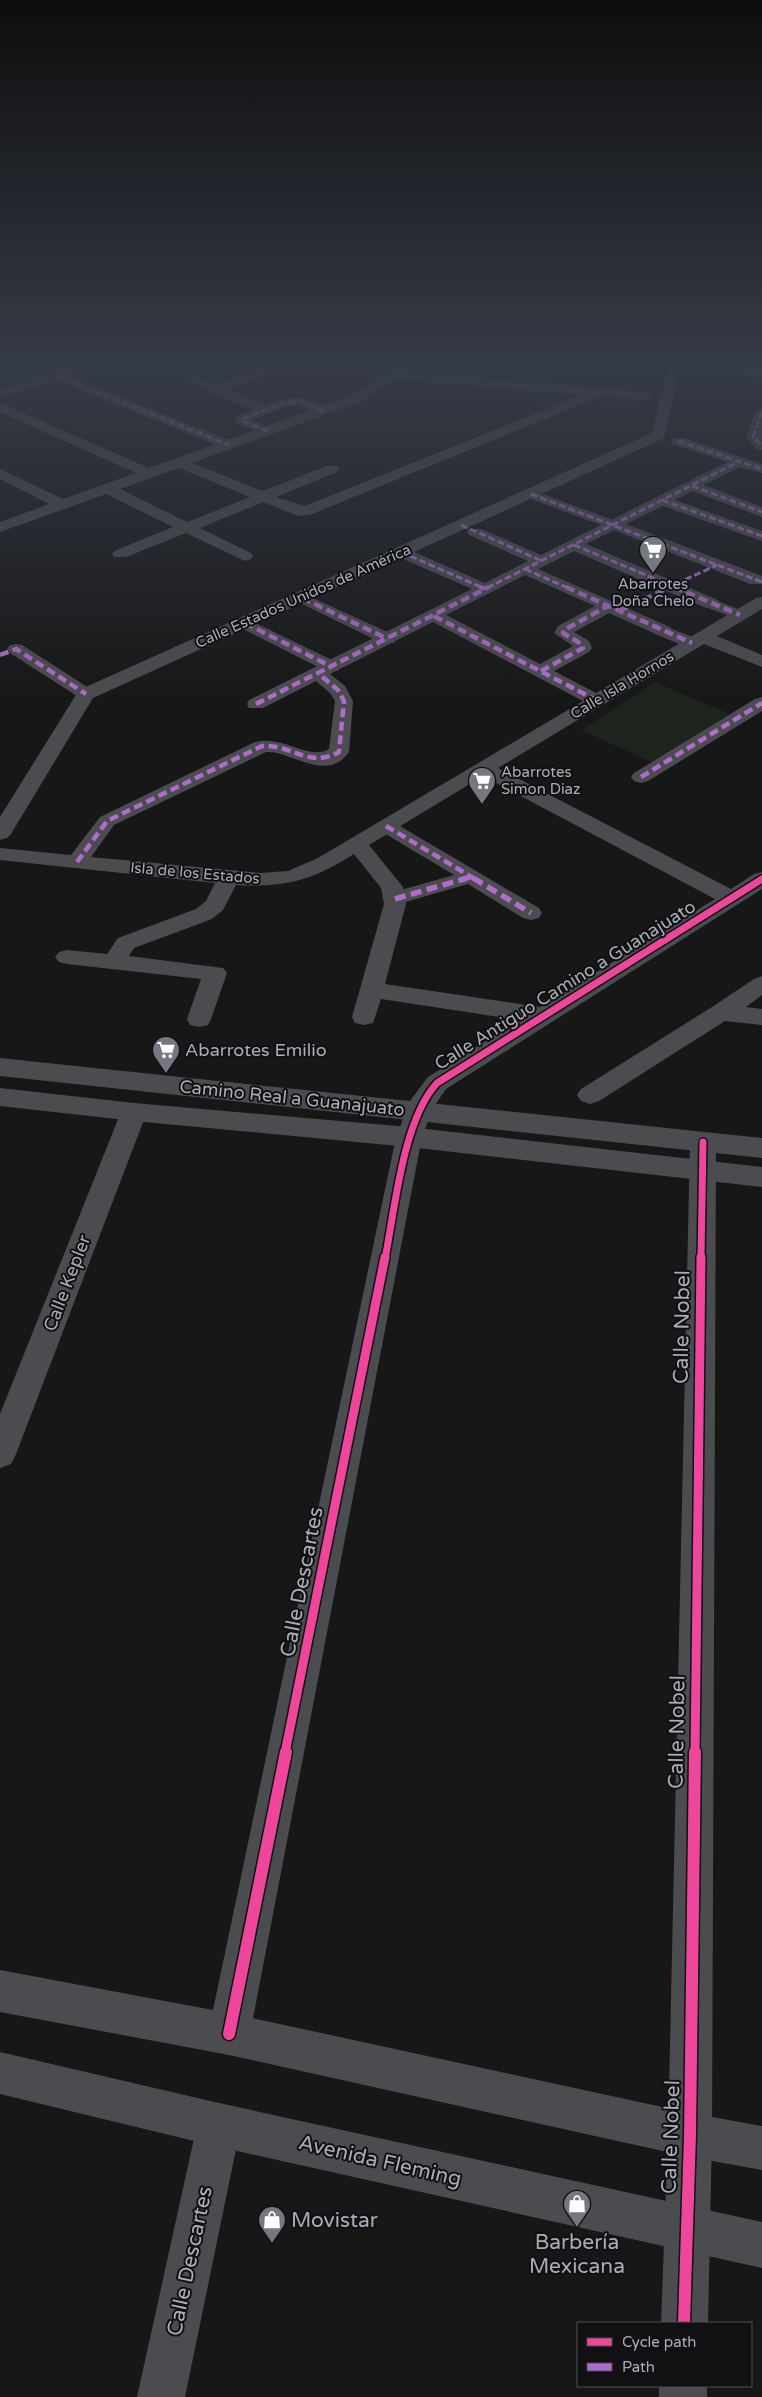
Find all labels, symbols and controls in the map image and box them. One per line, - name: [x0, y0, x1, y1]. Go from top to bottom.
- supermarket icon: Abarrotes Doña Chelo: [638, 535, 668, 574]
- street label: Calle Estados Unidos de América: [192, 540, 414, 652]
- place label: Abarrotes Doña Chelo: [612, 575, 694, 610]
- street label: Calle Isla Hornos: [567, 647, 677, 723]
- place label: Abarrotes Simon Diaz: [501, 763, 581, 798]
- supermarket icon: Abarrotes Simon Diaz: [467, 766, 497, 805]
- street label: Isla de los Estados: [130, 858, 260, 888]
- street label: Calle Antiguo Camino a Guanajuato: [430, 895, 700, 1075]
- supermarket icon: Abarrotes Emilio: [151, 1035, 181, 1074]
- place label: Abarrotes Emilio: [185, 1039, 327, 1061]
- street label: Camino Real a Guanajuato: [178, 1075, 406, 1121]
- street label: Calle Kepler: [39, 1232, 96, 1334]
- street label: Calle Nobel: [669, 1270, 695, 1384]
- street label: Calle Descartes: [275, 1505, 329, 1659]
- street label: Calle Nobel: [664, 1675, 690, 1789]
- street label: Calle Nobel: [657, 2080, 685, 2194]
- street label: Avenida Fleming: [296, 2130, 464, 2192]
- street label: Calle Descartes: [162, 2184, 218, 2338]
- shop icon: Barbería Mexicana: [562, 2189, 592, 2228]
- shop icon: Movistar: [257, 2205, 287, 2244]
- place label: Movistar: [291, 2208, 378, 2233]
- place label: Barbería Mexicana: [529, 2230, 625, 2279]
- legend: [577, 2322, 752, 2387]
- text: Cycle path: [622, 2333, 696, 2351]
- text: Path: [622, 2358, 655, 2376]

